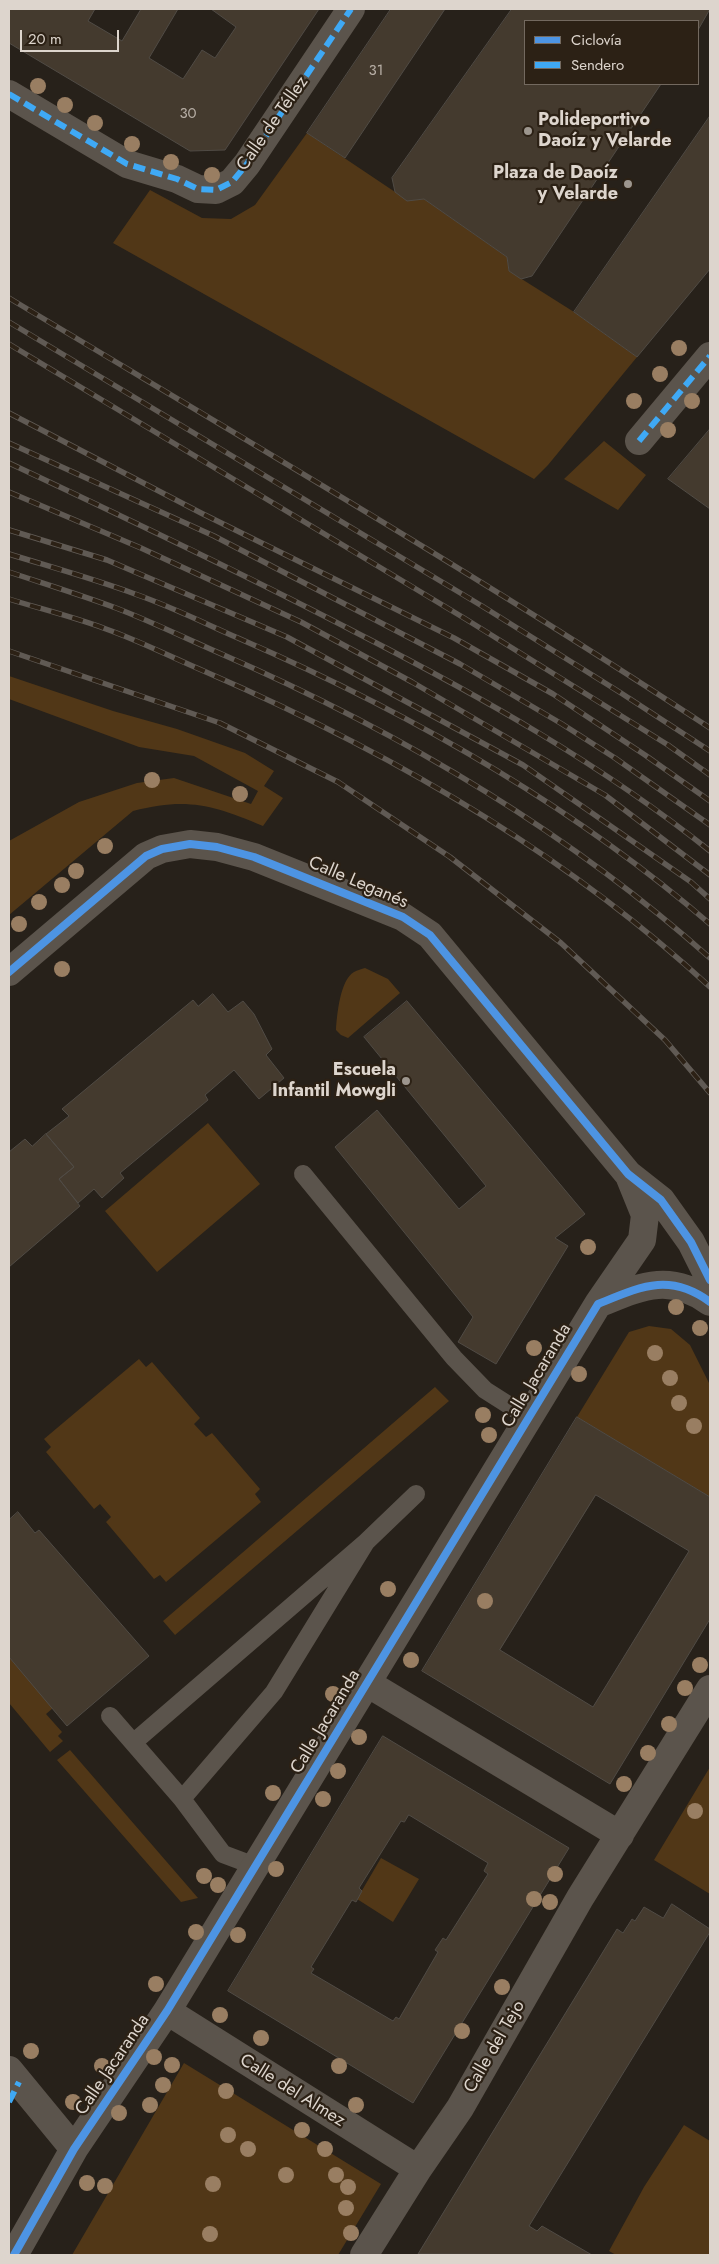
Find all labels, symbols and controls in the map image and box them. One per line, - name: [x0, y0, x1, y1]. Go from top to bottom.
- scale bar: [22, 20, 121, 52]
- legend: [524, 20, 699, 85]
- text: 20 m: [28, 28, 62, 50]
- text: Ciclovía: [571, 29, 621, 51]
- text: Sendero: [571, 54, 624, 76]
- house number: 31: [369, 62, 383, 80]
- street label: Calle de Téllez: [233, 73, 313, 175]
- house number: 30: [179, 105, 197, 123]
- place label: Polideportivo Daoíz y Velarde: [538, 110, 672, 152]
- marker: Polideportivo Daoíz y Velarde: [522, 125, 534, 137]
- place label: Plaza de Daoíz y Velarde: [493, 163, 618, 205]
- marker: Plaza de Daoíz y Velarde: [622, 178, 634, 190]
- street label: Calle Leganés: [305, 852, 411, 914]
- place label: Escuela Infantil Mowgli: [272, 1060, 396, 1102]
- marker: Escuela Infantil Mowgli: [400, 1075, 412, 1087]
- street label: Calle Jacaranda: [498, 1320, 576, 1432]
- street label: Calle Jacaranda: [287, 1666, 365, 1778]
- street label: Calle del Tejo: [460, 1997, 530, 2097]
- street label: Calle Jacaranda: [71, 2010, 155, 2120]
- street label: Calle del Almez: [235, 2050, 349, 2132]

